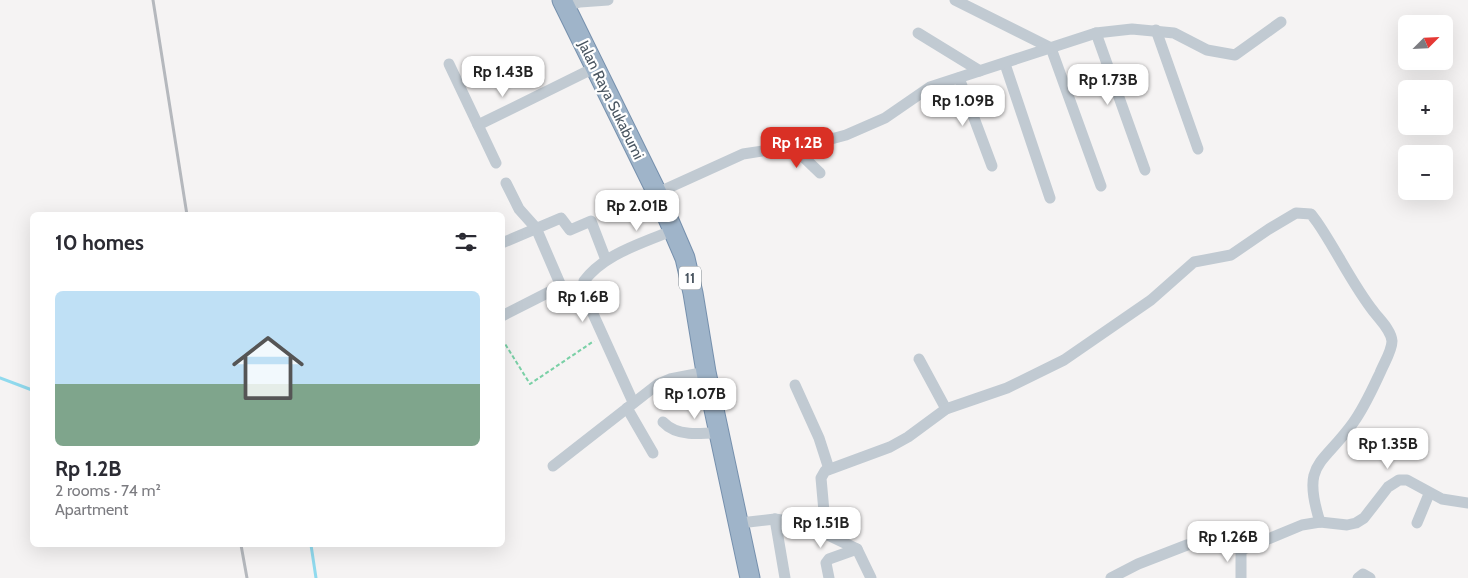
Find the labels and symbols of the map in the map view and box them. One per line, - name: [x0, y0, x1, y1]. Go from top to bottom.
- north arrow: [1398, 15, 1452, 70]
- street label: Jalan Raya Sukabumi: [574, 37, 648, 162]
- pin: Rp 1.43B: [451, 56, 555, 98]
- pin: Rp 1.73B: [1056, 64, 1160, 106]
- pin: Rp 1.09B: [911, 84, 1015, 127]
- pin: Rp 1.2B: [751, 126, 843, 169]
- pin: Rp 2.01B: [585, 190, 689, 232]
- road number: 11: [679, 266, 701, 290]
- pin: Rp 1.6B: [537, 280, 629, 323]
- pin: Rp 1.07B: [643, 378, 747, 420]
- pin: Rp 1.35B: [1336, 428, 1440, 470]
- pin: Rp 1.51B: [769, 506, 873, 549]
- pin: Rp 1.26B: [1176, 520, 1280, 563]

